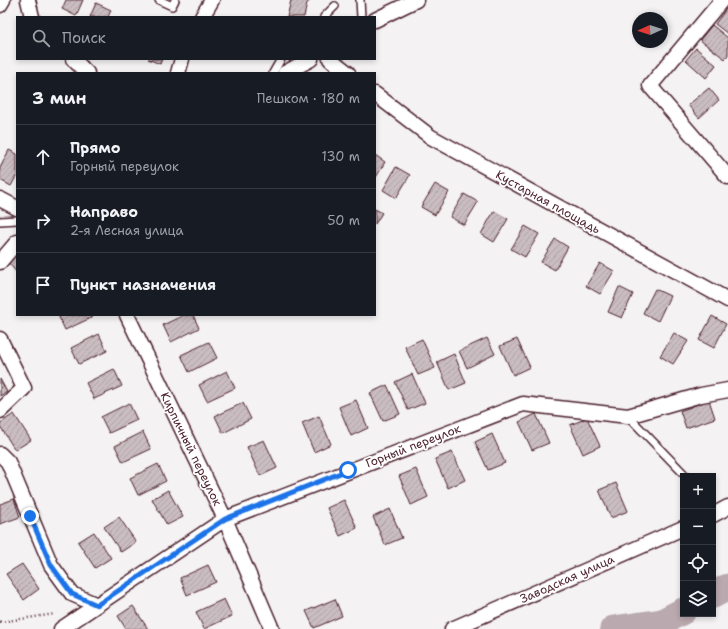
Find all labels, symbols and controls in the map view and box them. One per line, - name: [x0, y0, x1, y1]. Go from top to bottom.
- north arrow: [632, 12, 668, 48]
- search box: [16, 16, 376, 60]
- icon: search: [30, 27, 52, 49]
- text: Поиск: [62, 28, 106, 48]
- text: 3 мин: [32, 87, 87, 109]
- text: Пешком · 180 m: [257, 90, 360, 107]
- text: Прямо: [70, 138, 120, 158]
- icon: ahead: [32, 146, 54, 168]
- text: 130 m: [322, 148, 360, 165]
- text: Горный переулок: [70, 158, 179, 175]
- street label: Кустарная площадь: [493, 167, 603, 237]
- text: Направо: [70, 202, 138, 222]
- icon: right: [32, 210, 54, 232]
- text: 50 m: [327, 212, 360, 229]
- text: 2-я Лесная улица: [70, 222, 184, 239]
- icon: arrive: [32, 274, 54, 296]
- text: Пункт назначения: [70, 275, 216, 295]
- street label: Кирпичный переулок: [157, 390, 226, 509]
- street label: Горный переулок: [363, 420, 463, 471]
- route start: [339, 461, 357, 479]
- map controls: [680, 473, 716, 617]
- button: +: [680, 473, 716, 509]
- route end: [21, 507, 39, 525]
- button: −: [680, 509, 716, 545]
- button: locate: [680, 545, 716, 581]
- street label: Заводская улица: [517, 551, 617, 607]
- button: layers: [680, 581, 716, 617]

